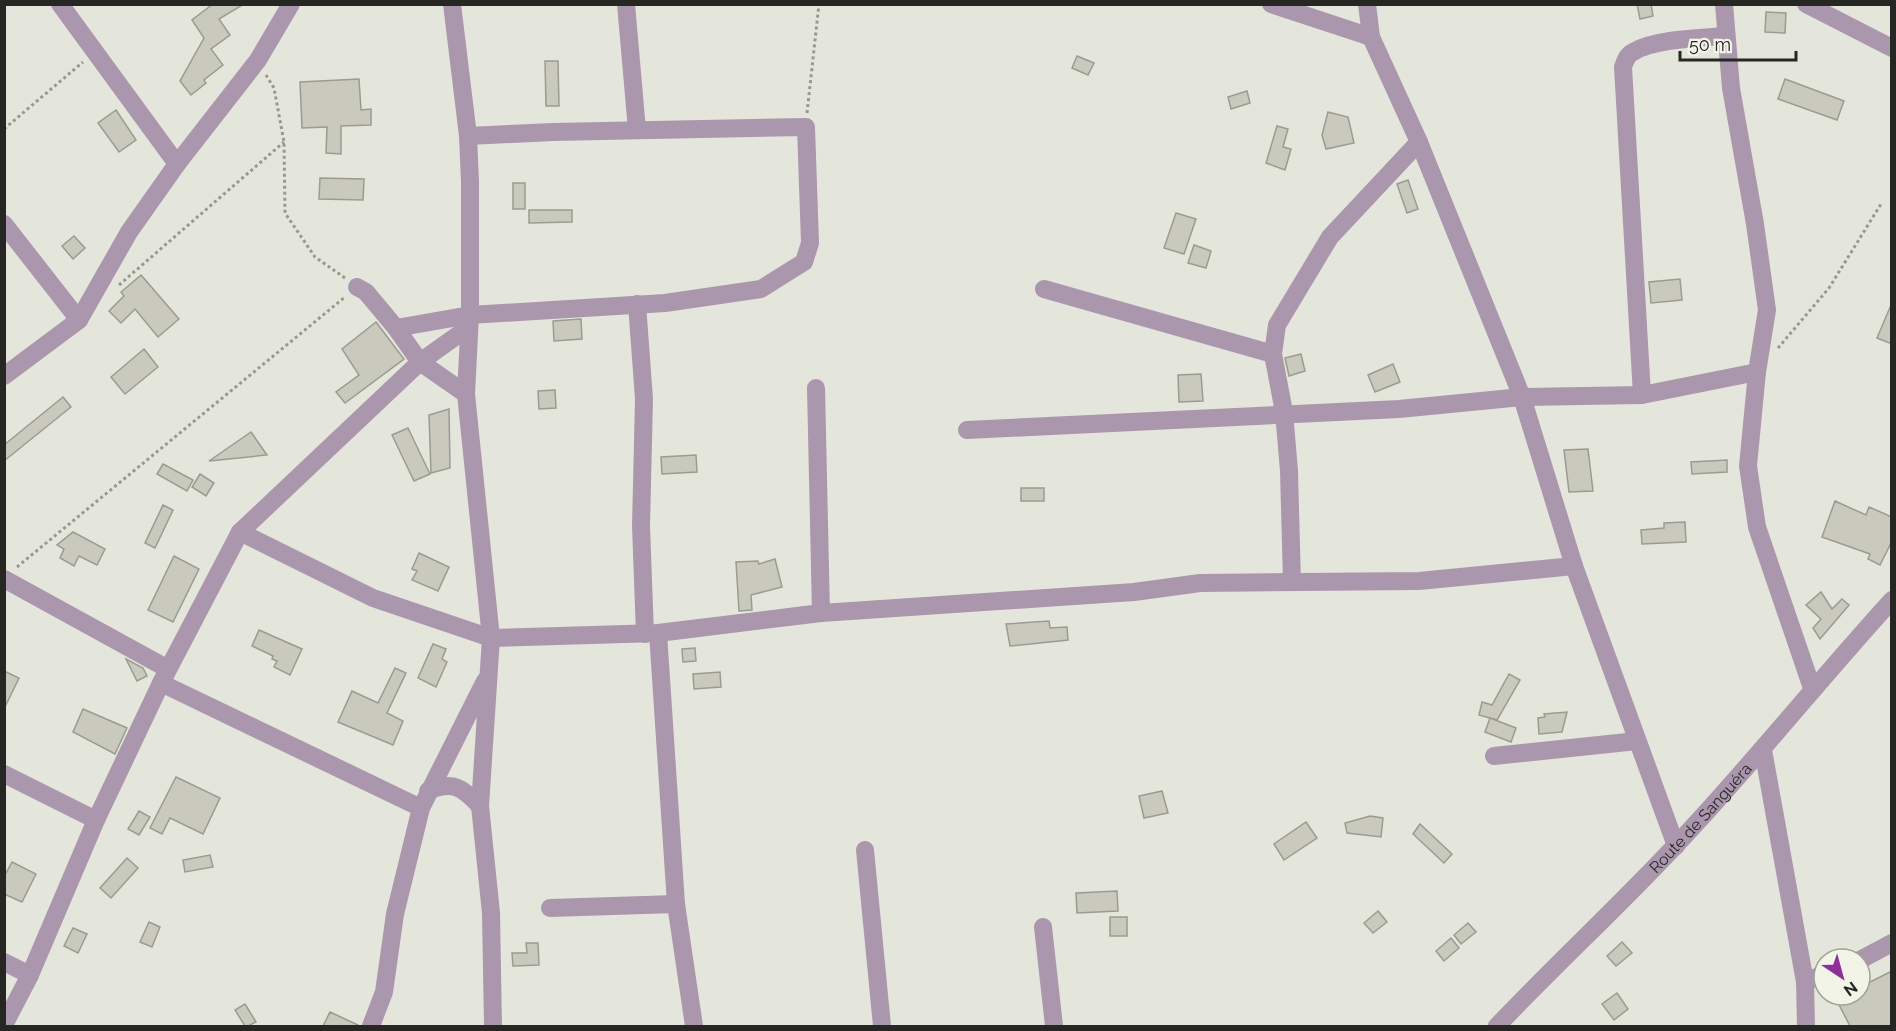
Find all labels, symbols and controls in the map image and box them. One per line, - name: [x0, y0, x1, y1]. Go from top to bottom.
- scale bar: [1680, 24, 1796, 62]
- text: 50 m: [1689, 34, 1731, 55]
- street label: Route de Sanguéra: [1646, 759, 1756, 877]
- north arrow: [1812, 947, 1872, 1007]
- text: N: [1840, 977, 1861, 1000]

